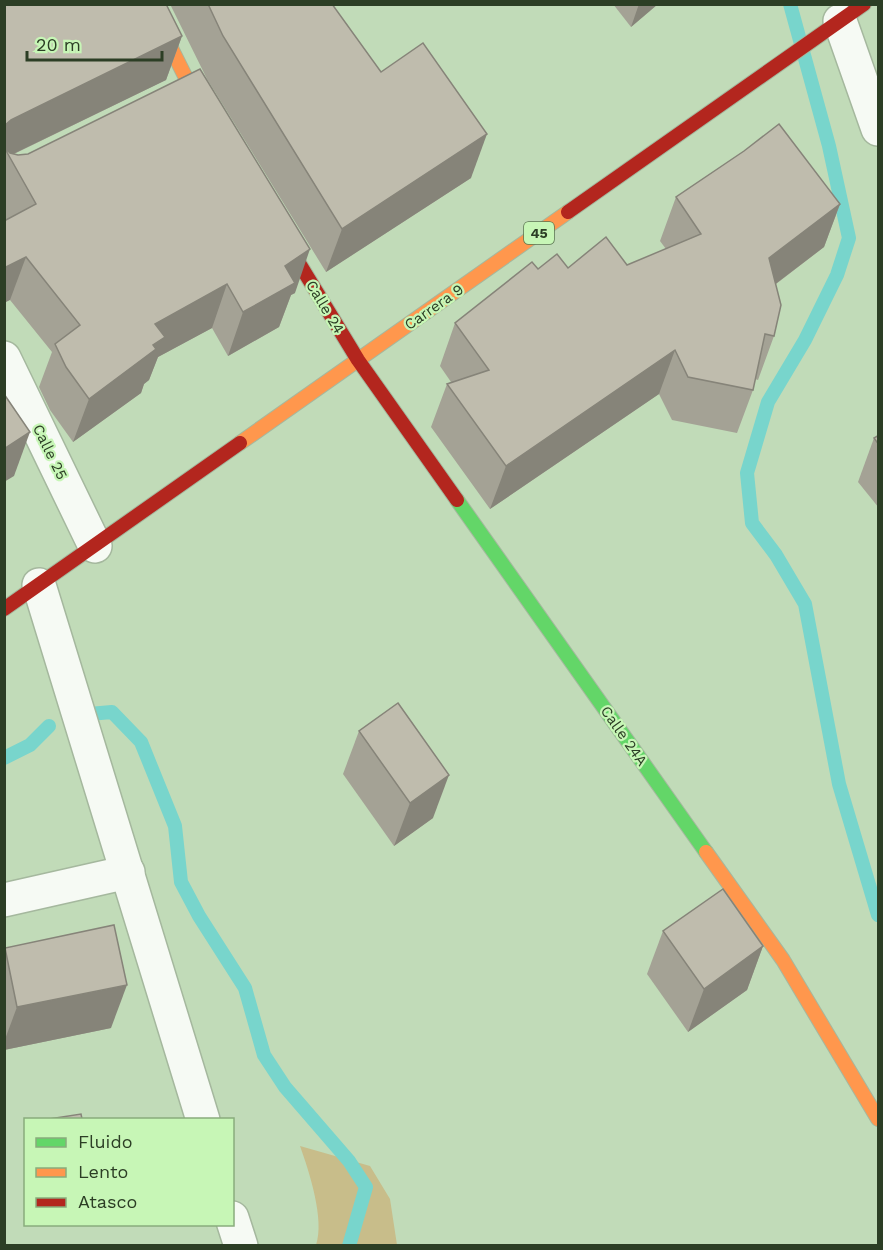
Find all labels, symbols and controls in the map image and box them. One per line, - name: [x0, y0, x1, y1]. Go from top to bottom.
- scale bar: [27, 24, 162, 62]
- text: 20 m: [36, 34, 81, 55]
- road number: 45: [524, 222, 554, 244]
- street label: Calle 24: [302, 277, 348, 337]
- street label: Carrera 9: [401, 280, 467, 334]
- street label: Calle 25: [29, 421, 71, 483]
- street label: Calle 24A: [597, 703, 651, 770]
- legend: [24, 1118, 234, 1226]
- text: Fluido: [78, 1131, 132, 1152]
- text: Lento: [78, 1161, 128, 1182]
- text: Atasco: [78, 1191, 137, 1212]

